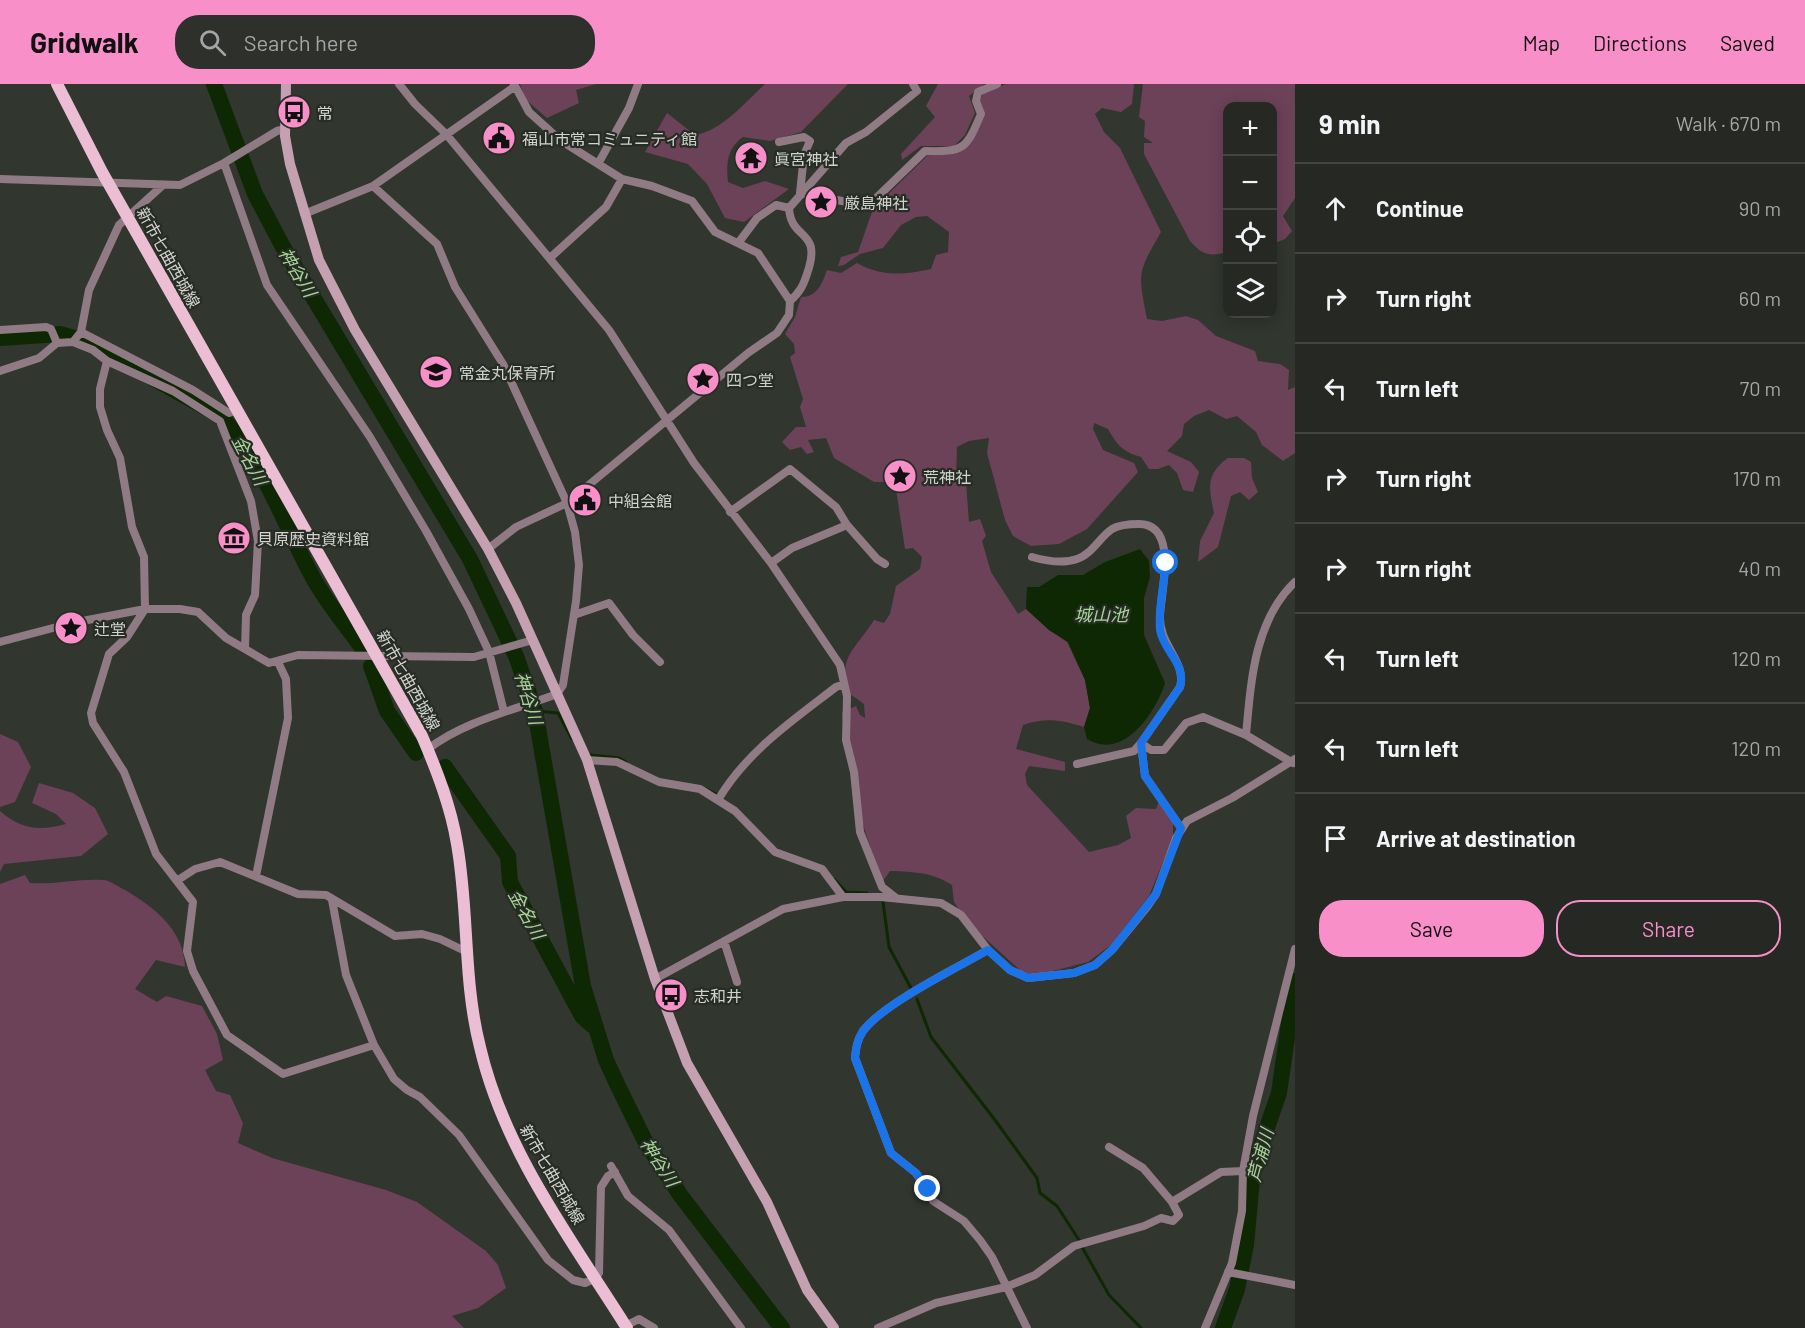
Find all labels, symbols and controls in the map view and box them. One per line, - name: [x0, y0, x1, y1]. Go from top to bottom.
- search box: [175, 15, 595, 69]
- text: Gridwalk: [30, 25, 139, 59]
- icon: search: [196, 26, 229, 59]
- text: Search here: [244, 29, 358, 55]
- text: Map: [1523, 30, 1560, 55]
- text: Directions: [1593, 30, 1687, 55]
- text: Saved: [1720, 30, 1775, 55]
- bus stop icon: 常: [276, 94, 312, 130]
- map controls: [1223, 102, 1277, 318]
- button: +: [1223, 102, 1277, 156]
- place label: 常: [317, 103, 333, 122]
- text: 9 min: [1319, 108, 1381, 139]
- text: Walk · 670 m: [1676, 111, 1781, 135]
- public building icon: 福山市常コミュニティ館: [481, 120, 517, 156]
- place label: 福山市常コミュニティ館: [522, 129, 697, 148]
- temple icon: 眞宮神社: [733, 140, 769, 176]
- place label: 眞宮神社: [774, 149, 838, 168]
- button: −: [1223, 156, 1277, 210]
- place icon: 厳島神社: [803, 184, 839, 220]
- icon: ahead: [1319, 192, 1352, 225]
- place label: 厳島神社: [844, 193, 908, 212]
- text: Continue: [1376, 195, 1464, 221]
- text: 90 m: [1739, 196, 1781, 220]
- street label: 新市七曲西城線: [134, 203, 204, 311]
- button: locate: [1223, 210, 1277, 264]
- water label: 神谷川: [275, 243, 322, 303]
- button: layers: [1223, 264, 1277, 318]
- icon: right: [1319, 282, 1352, 315]
- text: Turn right: [1376, 285, 1471, 311]
- text: 60 m: [1739, 286, 1781, 310]
- school or university icon: 常金丸保育所: [418, 354, 454, 390]
- place icon: 四つ堂: [685, 361, 721, 397]
- place label: 常金丸保育所: [459, 363, 555, 382]
- place label: 四つ堂: [726, 370, 774, 389]
- icon: left: [1319, 372, 1352, 405]
- text: Turn left: [1376, 375, 1459, 401]
- text: 70 m: [1740, 376, 1781, 400]
- water label: 金名川: [228, 431, 273, 491]
- place icon: 荒神社: [882, 458, 918, 494]
- icon: right: [1319, 462, 1352, 495]
- text: Turn right: [1376, 465, 1471, 491]
- text: 170 m: [1733, 466, 1781, 490]
- place label: 荒神社: [923, 467, 971, 486]
- public building icon: 中組会館: [567, 482, 603, 518]
- place label: 中組会館: [608, 491, 672, 510]
- museum icon: 貝原歴史資料館: [216, 520, 252, 556]
- place label: 貝原歴史資料館: [257, 529, 369, 548]
- route start: [1152, 549, 1178, 575]
- icon: right: [1319, 552, 1352, 585]
- text: Turn right: [1376, 555, 1471, 581]
- text: 40 m: [1738, 556, 1781, 580]
- water label: 城山池: [1074, 603, 1130, 625]
- place icon: 辻堂: [53, 610, 89, 646]
- place label: 辻堂: [94, 619, 126, 638]
- street label: 新市七曲西城線: [374, 626, 444, 734]
- icon: left: [1319, 642, 1352, 675]
- text: Turn left: [1376, 645, 1459, 671]
- text: 120 m: [1731, 646, 1781, 670]
- water label: 神谷川: [511, 669, 548, 729]
- icon: left: [1319, 732, 1352, 765]
- text: Turn left: [1376, 735, 1459, 761]
- text: 120 m: [1731, 736, 1781, 760]
- icon: arrive: [1319, 822, 1352, 855]
- text: Arrive at destination: [1376, 825, 1575, 851]
- water label: 金名川: [504, 885, 551, 945]
- button: Save: [1319, 900, 1544, 957]
- button: Share: [1556, 900, 1781, 957]
- bus stop icon: 志和井: [653, 977, 689, 1013]
- place label: 志和井: [694, 986, 742, 1005]
- street label: 新市七曲西城線: [517, 1121, 589, 1227]
- water label: 芦浦川: [1242, 1124, 1278, 1184]
- water label: 神谷川: [636, 1133, 685, 1192]
- route end: [914, 1175, 940, 1201]

